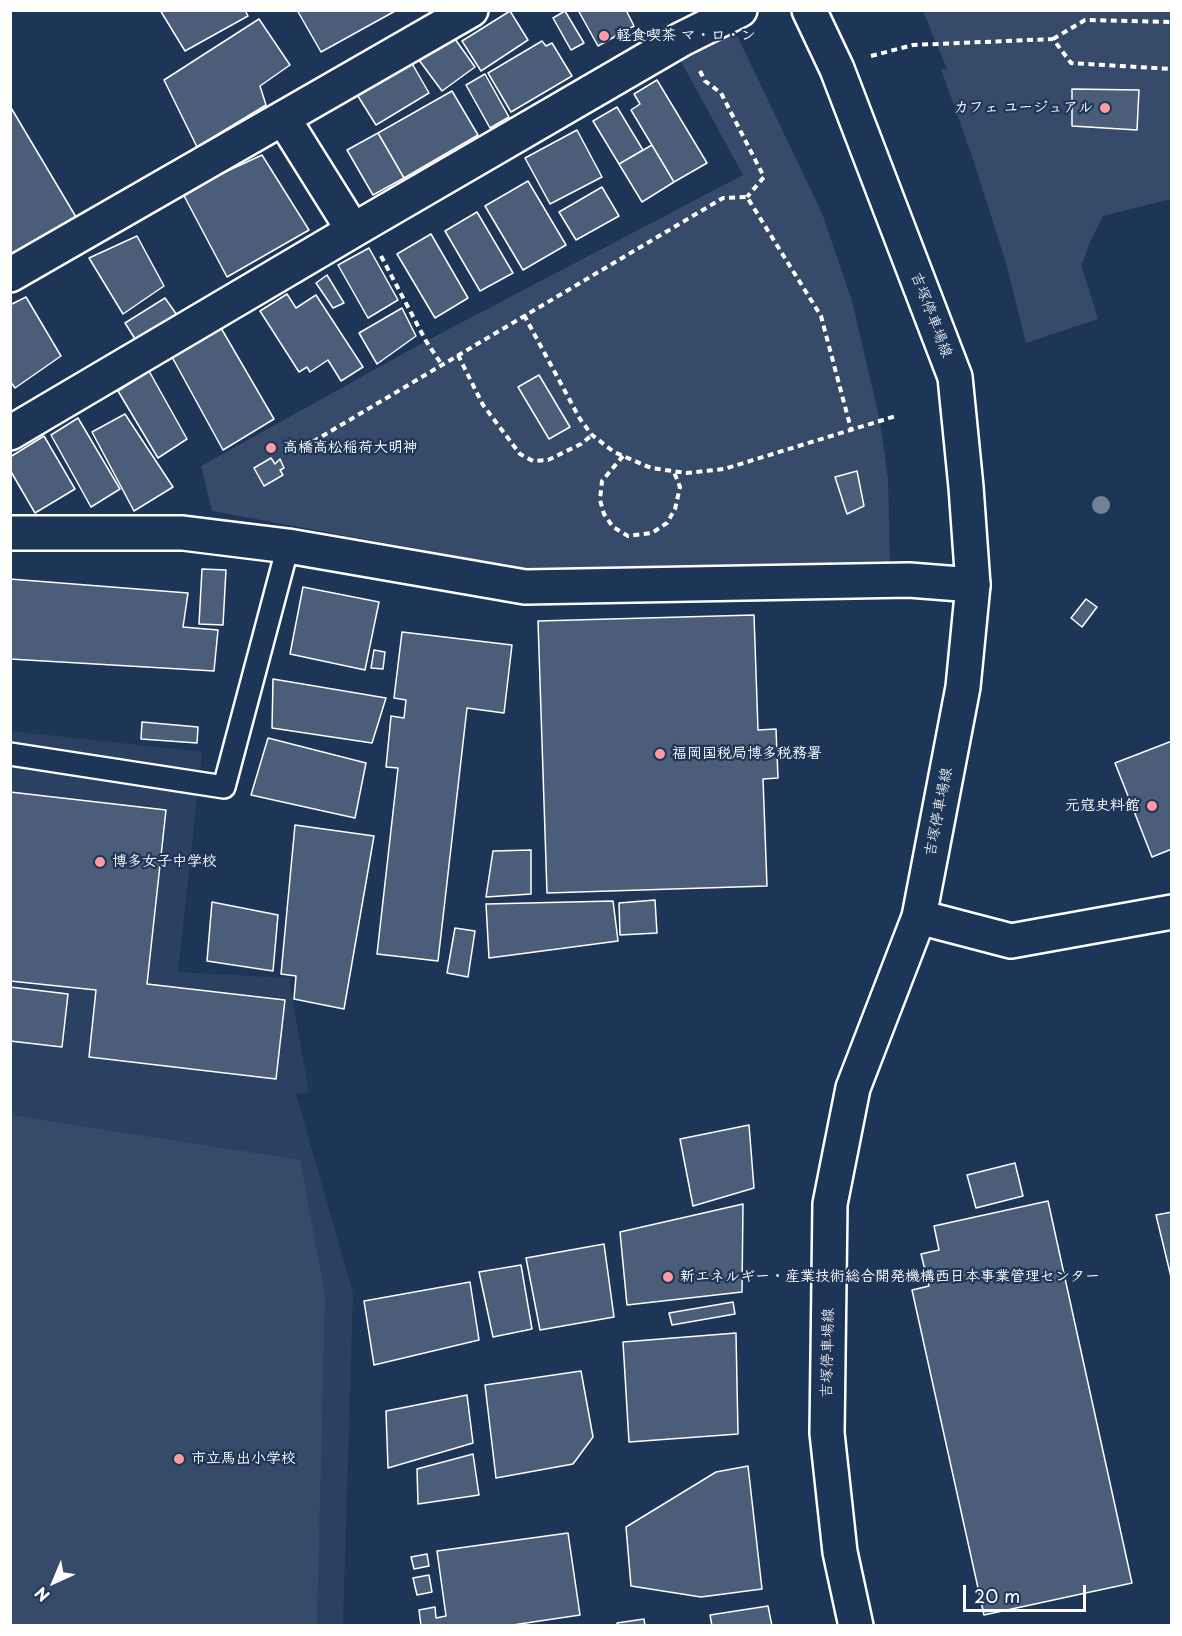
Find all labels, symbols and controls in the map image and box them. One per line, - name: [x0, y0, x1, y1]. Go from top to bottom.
- place label: 軽食喫茶 マ・ロ・ン: [616, 27, 756, 45]
- marker: 軽食喫茶 マ・ロ・ン: [597, 29, 611, 43]
- place label: カフェ ユージュアル: [954, 99, 1093, 117]
- marker: カフェ ユージュアル: [1098, 101, 1112, 115]
- street label: 吉塚停車場線: [906, 270, 956, 360]
- place label: 高橋高松稲荷大明神: [283, 439, 418, 457]
- marker: 高橋高松稲荷大明神: [264, 441, 278, 455]
- place label: 福岡国税局博多税務署: [672, 745, 822, 763]
- marker: 福岡国税局博多税務署: [653, 747, 667, 761]
- street label: 吉塚停車場線: [922, 766, 956, 858]
- place label: 元寇史料館: [1065, 797, 1140, 815]
- marker: 元寇史料館: [1145, 799, 1159, 813]
- place label: 博多女子中学校: [112, 853, 217, 871]
- marker: 博多女子中学校: [93, 855, 107, 869]
- place label: 新エネルギー・産業技術総合開発機構西日本事業管理センター: [680, 1268, 1100, 1286]
- marker: 新エネルギー・産業技術総合開発機構西日本事業管理センター: [661, 1270, 675, 1284]
- street label: 吉塚停車場線: [818, 1308, 838, 1398]
- place label: 市立馬出小学校: [191, 1450, 296, 1468]
- marker: 市立馬出小学校: [172, 1452, 186, 1466]
- north arrow: [24, 1552, 84, 1612]
- scale bar: [966, 1573, 1089, 1611]
- text: N: [29, 1582, 54, 1608]
- text: 20 m: [974, 1582, 1020, 1609]

